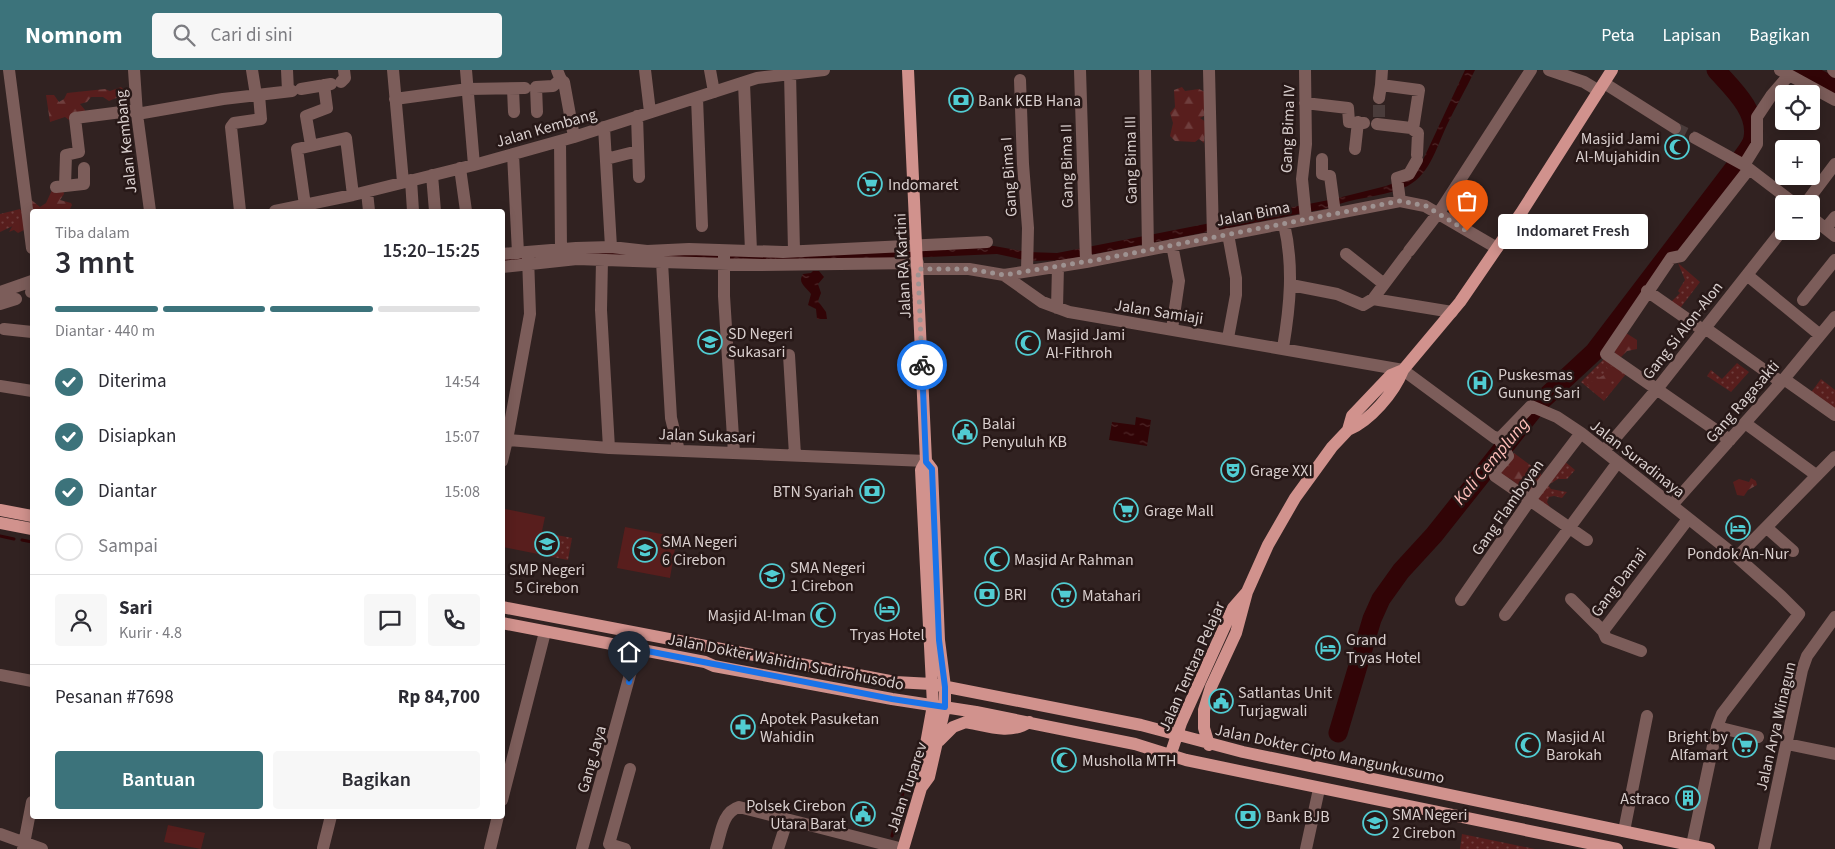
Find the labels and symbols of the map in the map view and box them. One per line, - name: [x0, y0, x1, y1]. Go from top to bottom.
- street label: Gang Bima IV: [1275, 84, 1301, 174]
- bank icon: Bank KEB Hana: [948, 87, 974, 113]
- street label: Jalan Kembang: [110, 89, 142, 195]
- place label: Bank KEB Hana: [978, 90, 1081, 112]
- street label: Jalan Kembang: [493, 103, 599, 153]
- street label: Gang Bima III: [1119, 116, 1143, 204]
- street label: Gang Bima II: [1055, 124, 1079, 208]
- place label: Masjid Jami Al-Mujahidin: [1576, 128, 1660, 168]
- mosque icon: Masjid Jami Al-Mujahidin: [1664, 134, 1690, 160]
- street label: Gang Bima I: [995, 136, 1023, 218]
- supermarket icon: Indomaret: [857, 171, 883, 197]
- place label: Indomaret: [888, 174, 959, 196]
- pin: [1446, 180, 1488, 231]
- street label: Jalan Bima: [1215, 196, 1292, 232]
- street label: Jalan RA Kartini: [889, 213, 917, 319]
- callout: Indomaret Fresh: [1497, 214, 1647, 248]
- street label: Gang Si Alon-Alon: [1637, 277, 1728, 384]
- street label: Jalan Samiaji: [1113, 294, 1205, 330]
- place label: SD Negeri Sukasari: [728, 323, 793, 363]
- place label: Masjid Jami Al-Fithroh: [1046, 324, 1125, 364]
- school or university icon: SD Negeri Sukasari: [697, 329, 723, 355]
- mosque icon: Masjid Jami Al-Fithroh: [1015, 330, 1041, 356]
- courier: [897, 340, 947, 390]
- street label: Gang Ragasakti: [1701, 356, 1785, 448]
- place label: Puskesmas Gunung Sari: [1498, 364, 1580, 404]
- hospital icon: Puskesmas Gunung Sari: [1467, 370, 1493, 396]
- water label: Kali Cemplung: [1447, 412, 1535, 510]
- place label: Balai Penyuluh KB: [982, 413, 1067, 453]
- street label: Jalan Suradinaya: [1585, 415, 1690, 503]
- public building icon: Balai Penyuluh KB: [952, 419, 978, 445]
- street label: Jalan Sukasari: [658, 423, 756, 449]
- street label: Gang Flamboyan: [1466, 455, 1549, 560]
- theatre icon: Grage XXI: [1220, 457, 1246, 483]
- place label: Grage XXI: [1250, 460, 1313, 482]
- bank icon: BTN Syariah: [859, 478, 885, 504]
- place label: BTN Syariah: [773, 481, 854, 503]
- supermarket icon: Grage Mall: [1113, 497, 1139, 523]
- place label: Grage Mall: [1144, 500, 1214, 522]
- hotel icon: Pondok An-Nur: [1725, 515, 1751, 541]
- school or university icon: SMP Negeri 5 Cirebon: [534, 531, 560, 557]
- place label: SMA Negeri 6 Cirebon: [662, 531, 737, 571]
- school or university icon: SMA Negeri 6 Cirebon: [632, 537, 658, 563]
- place label: Pondok An-Nur: [1687, 543, 1789, 565]
- street label: Gang Damai: [1586, 544, 1652, 622]
- mosque icon: Masjid Ar Rahman: [984, 546, 1010, 572]
- place label: Masjid Ar Rahman: [1014, 549, 1134, 571]
- place label: SMA Negeri 1 Cirebon: [790, 557, 865, 597]
- place label: SMP Negeri 5 Cirebon: [509, 559, 585, 599]
- school or university icon: SMA Negeri 1 Cirebon: [759, 563, 785, 589]
- bank icon: BRI: [974, 581, 1000, 607]
- supermarket icon: Matahari: [1051, 582, 1077, 608]
- place label: BRI: [1004, 584, 1027, 606]
- place label: Matahari: [1082, 585, 1141, 607]
- hotel icon: Tryas Hotel: [874, 596, 900, 622]
- street label: Jalan Tentara Pelajar: [1153, 598, 1231, 735]
- mosque icon: Masjid Al-Iman: [810, 602, 836, 628]
- place label: Masjid Al-Iman: [708, 605, 806, 627]
- place label: Tryas Hotel: [850, 624, 924, 646]
- street label: Jalan Dokter Wahidin Sudirohusodo: [666, 628, 906, 696]
- place label: Grand Tryas Hotel: [1346, 629, 1421, 669]
- pin: [608, 631, 650, 682]
- hotel icon: Grand Tryas Hotel: [1315, 635, 1341, 661]
- street label: Jalan Arya Winagun: [1750, 660, 1802, 793]
- place label: Satlantas Unit Turjagwali: [1238, 682, 1333, 722]
- public building icon: Satlantas Unit Turjagwali: [1208, 688, 1234, 714]
- place label: Apotek Pasuketan Wahidin: [760, 708, 879, 748]
- pharmacy icon: Apotek Pasuketan Wahidin: [730, 714, 756, 740]
- street label: Jalan Dokter Cipto Mangunkusumo: [1213, 719, 1447, 789]
- street label: Gang Jaya: [572, 723, 612, 795]
- place label: Masjid Al Barokah: [1546, 726, 1605, 766]
- place label: Bright by Alfamart: [1667, 726, 1729, 766]
- mosque icon: Masjid Al Barokah: [1515, 732, 1541, 758]
- supermarket icon: Bright by Alfamart: [1732, 732, 1758, 758]
- street label: Jalan Tuparev: [881, 739, 933, 835]
- mosque icon: Musholla MTH: [1051, 747, 1077, 773]
- place label: Musholla MTH: [1082, 750, 1176, 772]
- building icon: Astraco: [1675, 785, 1701, 811]
- place label: Astraco: [1620, 788, 1670, 810]
- place label: Polsek Cirebon Utara Barat: [746, 795, 847, 835]
- public building icon: Polsek Cirebon Utara Barat: [850, 801, 876, 827]
- bank icon: Bank BJB: [1235, 803, 1261, 829]
- place label: SMA Negeri 2 Cirebon: [1392, 804, 1467, 844]
- place label: Bank BJB: [1266, 806, 1330, 828]
- school or university icon: SMA Negeri 2 Cirebon: [1362, 810, 1388, 836]

